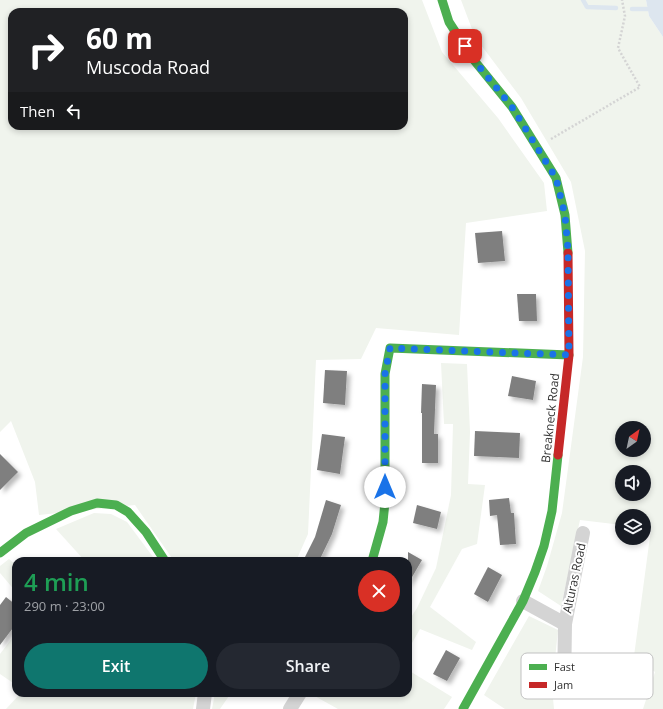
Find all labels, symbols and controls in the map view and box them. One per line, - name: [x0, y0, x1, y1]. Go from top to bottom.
- text: 60 m: [86, 19, 153, 57]
- icon: right: [20, 24, 72, 76]
- pin: [448, 29, 482, 63]
- icon: arrive: [454, 35, 476, 57]
- text: Muscoda Road: [86, 55, 210, 79]
- icon: left: [63, 100, 85, 122]
- text: Then: [20, 101, 55, 121]
- street label: Breakneck Road: [537, 372, 563, 464]
- north arrow: [615, 421, 651, 457]
- map controls: [615, 421, 651, 545]
- button: sound: [615, 465, 651, 501]
- position arrow: [364, 466, 406, 508]
- button: layers: [615, 509, 651, 545]
- street label: Alturas Road: [558, 541, 590, 615]
- text: 4 min: [24, 565, 89, 598]
- button: close: [358, 570, 400, 612]
- text: 290 m · 23:00: [24, 597, 105, 615]
- button: Exit: [24, 643, 208, 689]
- button: Share: [216, 643, 400, 689]
- legend: [521, 653, 653, 699]
- text: Fast: [554, 659, 575, 674]
- text: Jam: [553, 677, 573, 692]

